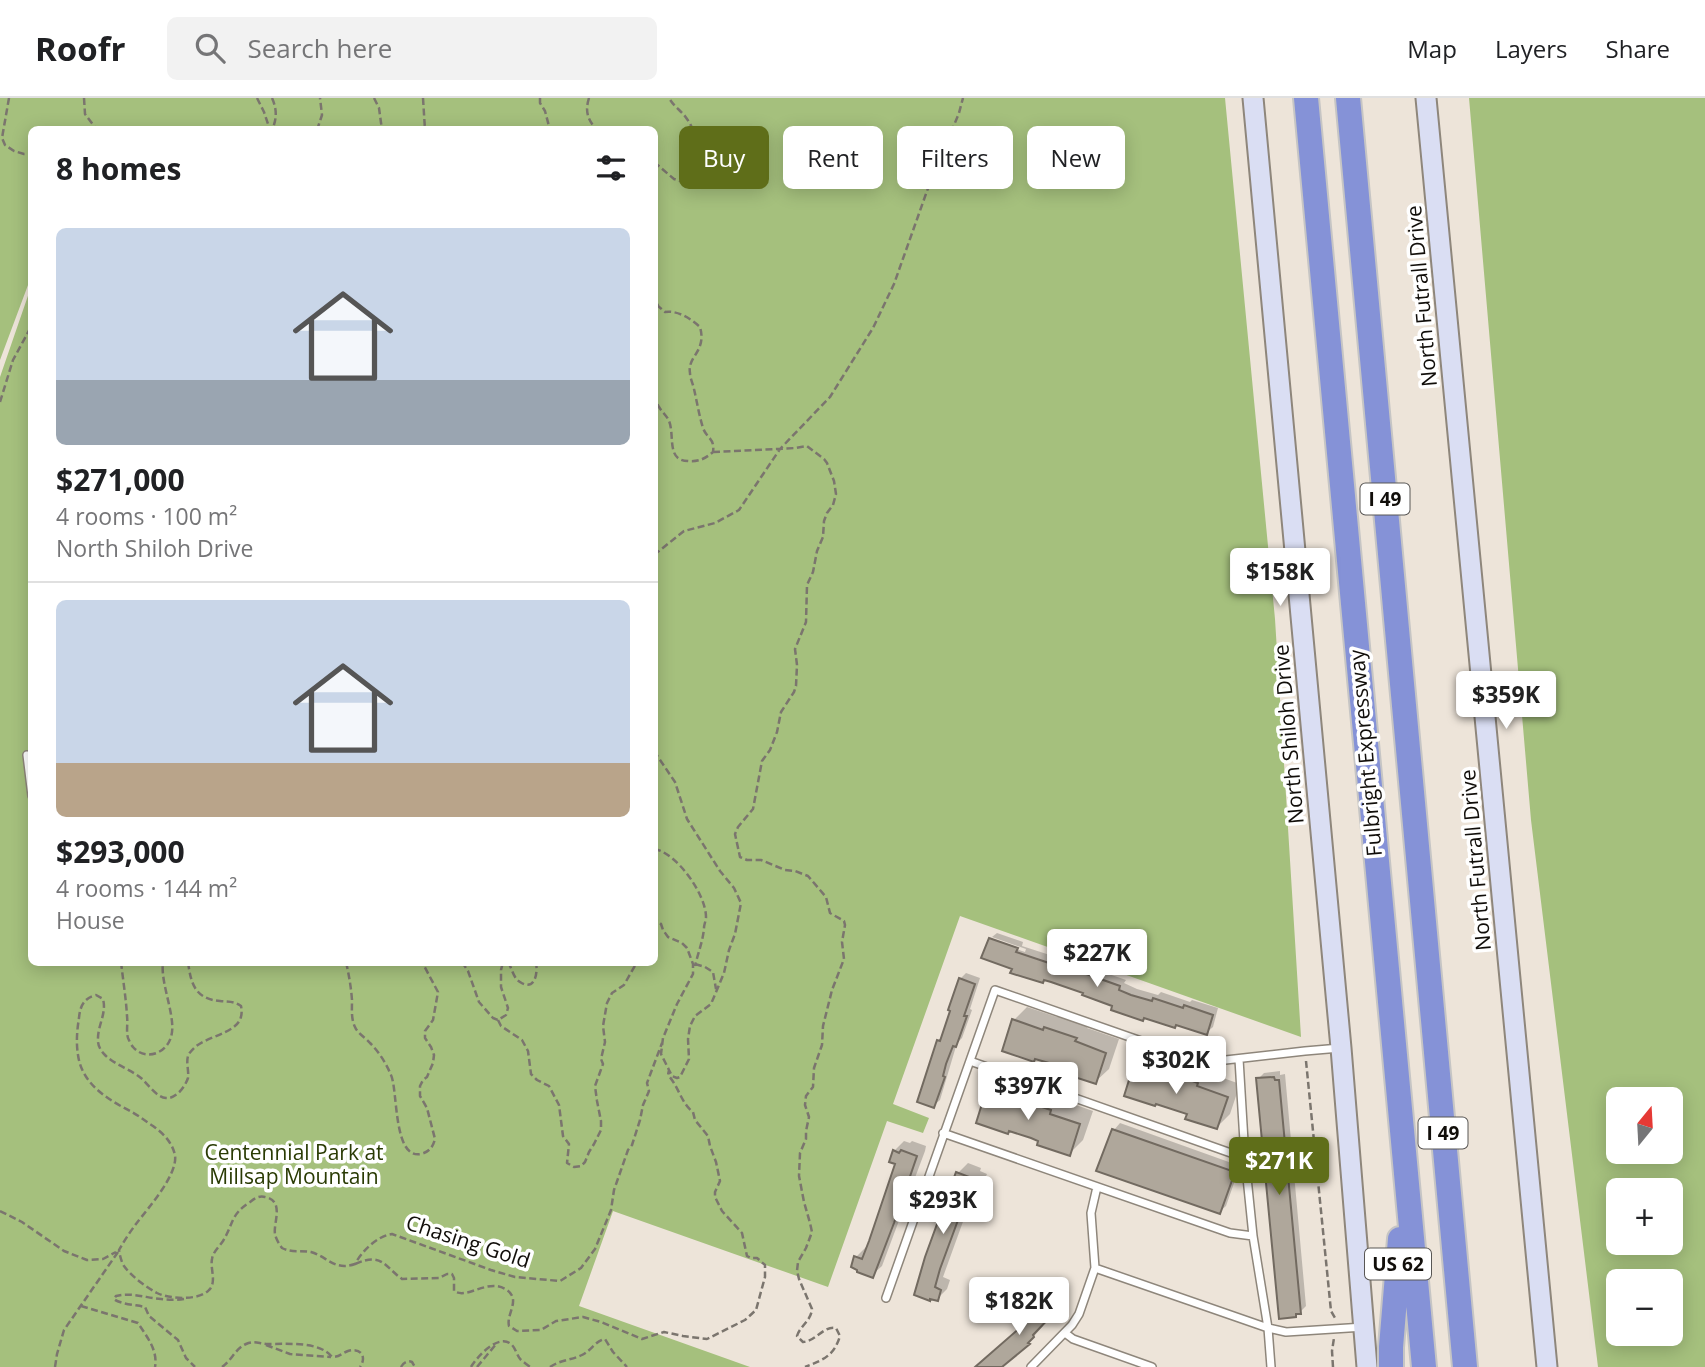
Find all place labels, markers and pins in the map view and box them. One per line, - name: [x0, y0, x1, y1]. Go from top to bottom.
- pin: $158K: [1231, 548, 1329, 608]
- pin: $359K: [1457, 672, 1555, 731]
- pin: $227K: [1048, 930, 1146, 989]
- pin: $302K: [1127, 1037, 1225, 1096]
- pin: $397K: [979, 1062, 1077, 1122]
- pin: $271K: [1230, 1138, 1328, 1197]
- pin: $293K: [894, 1176, 992, 1236]
- pin: $182K: [970, 1278, 1068, 1337]

